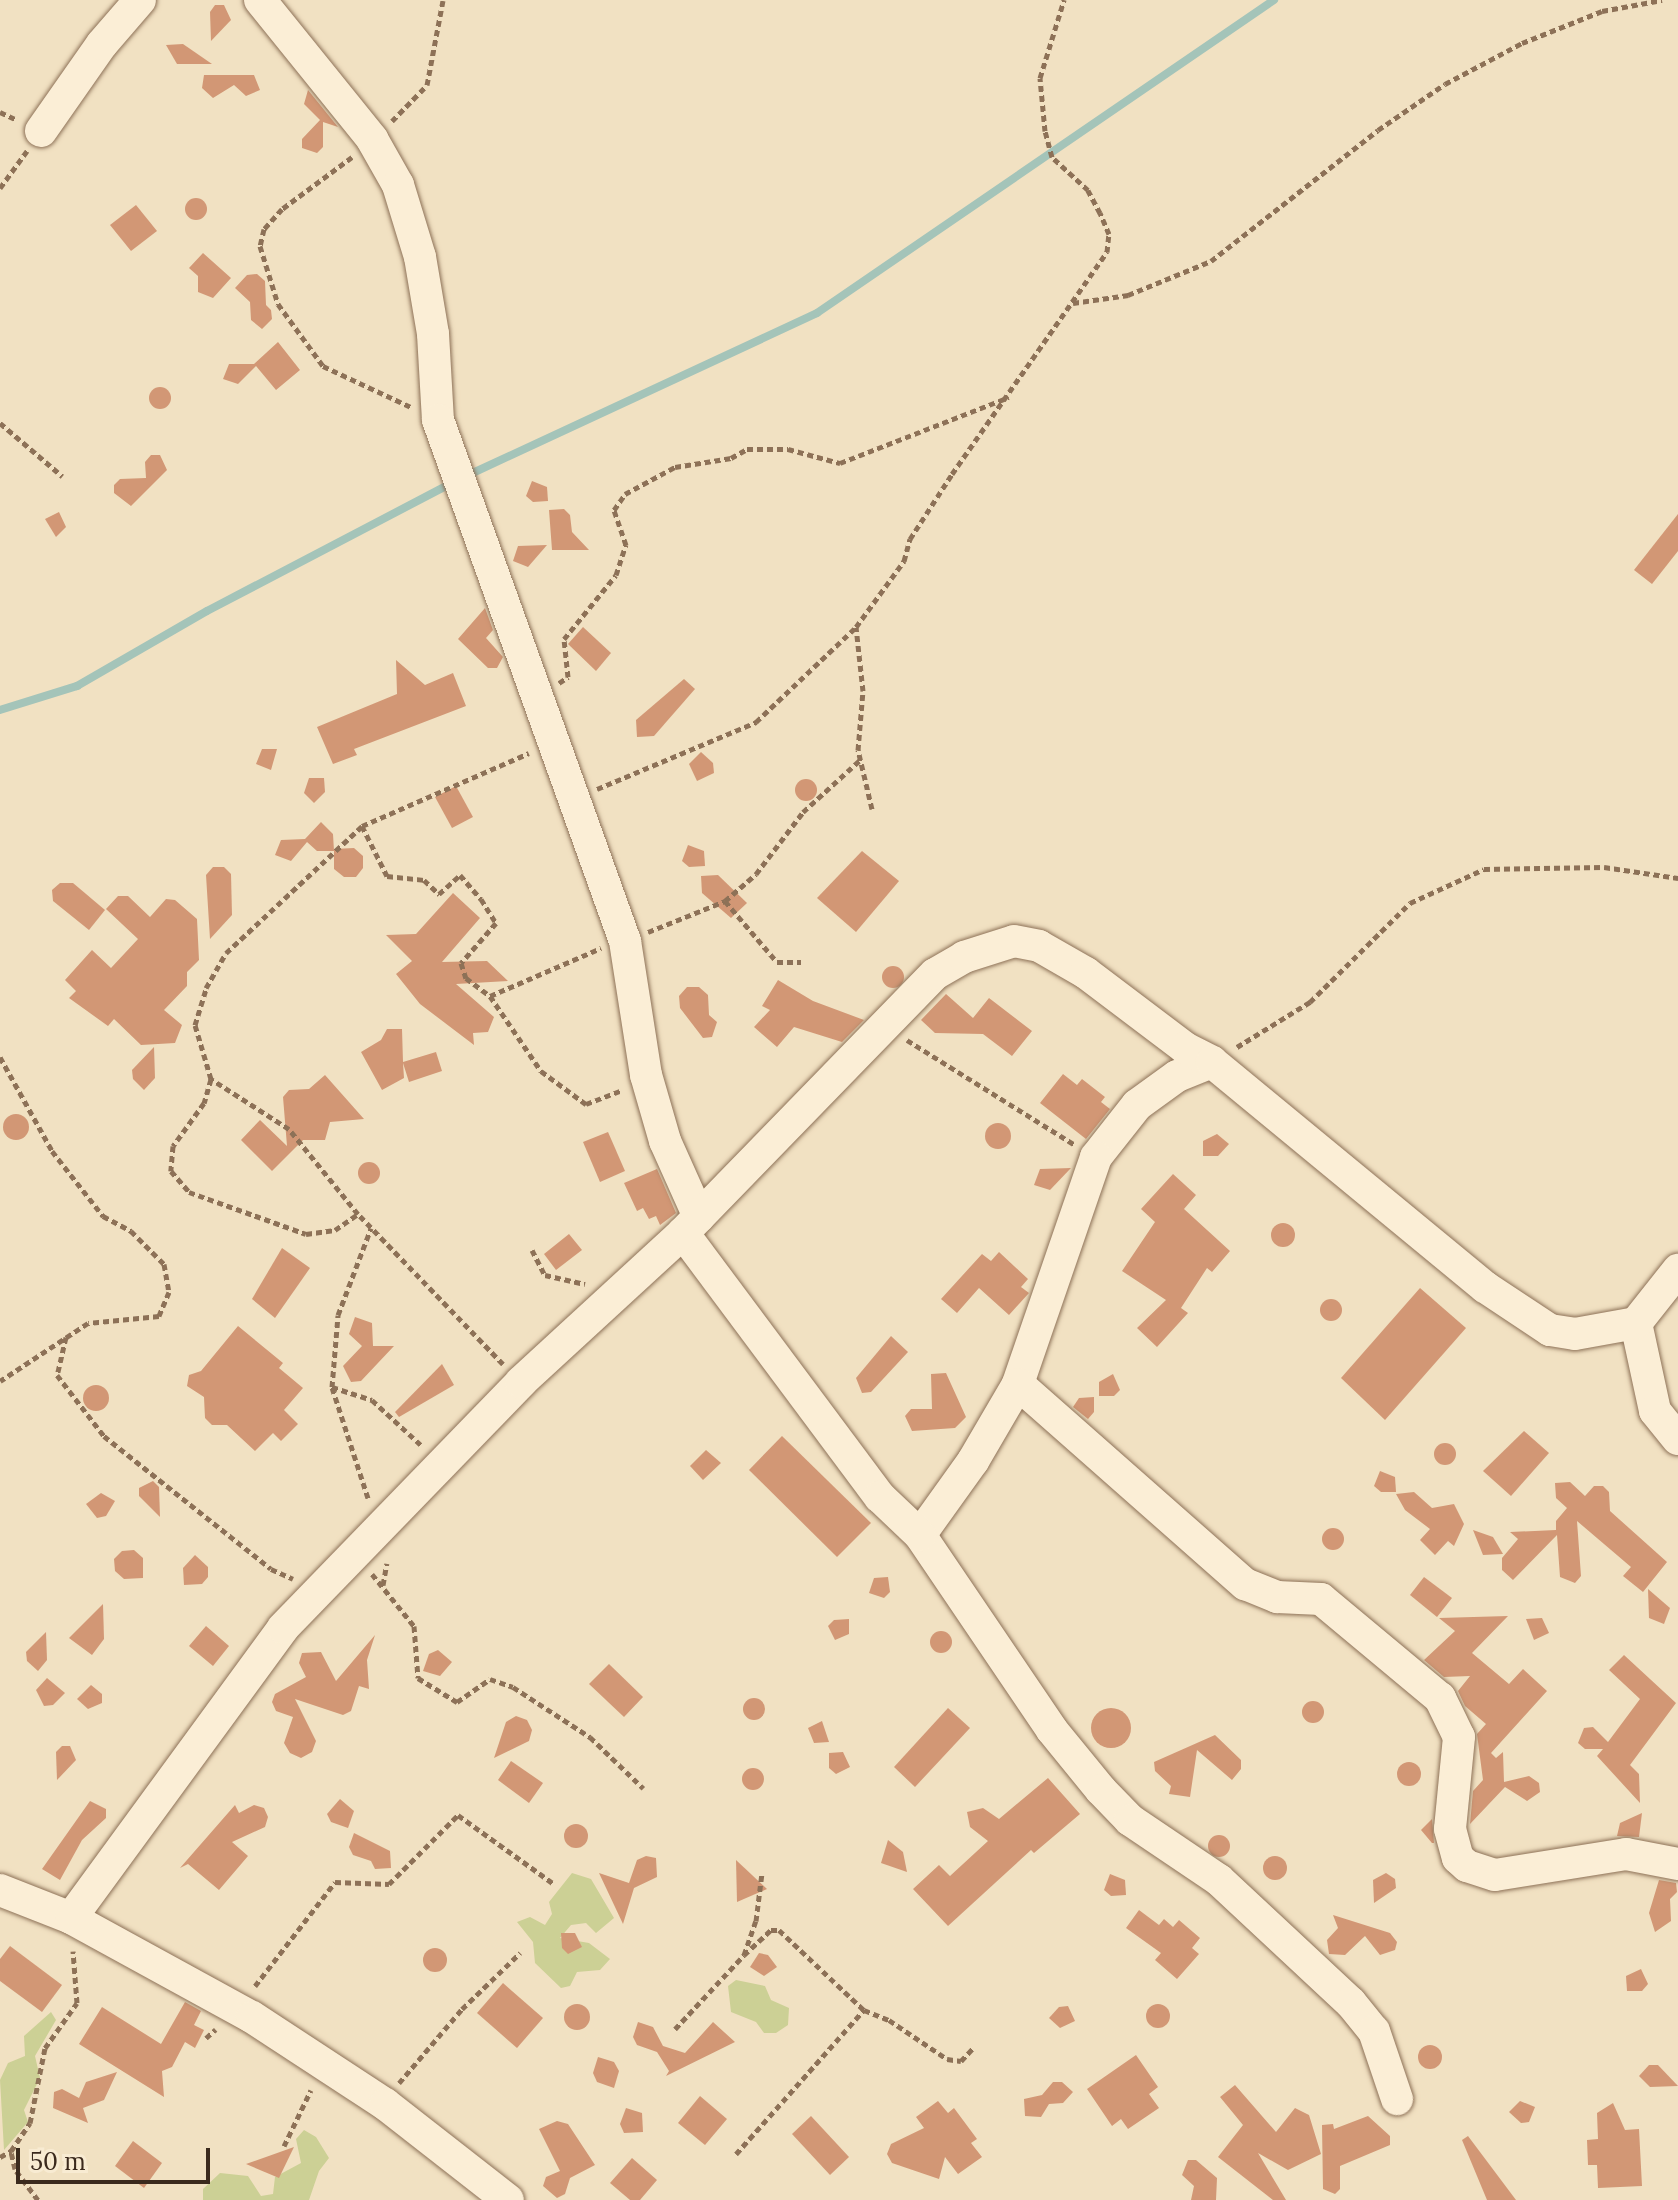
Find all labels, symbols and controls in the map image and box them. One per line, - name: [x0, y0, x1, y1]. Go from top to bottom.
- scale bar: [20, 2132, 214, 2182]
- text: 50 m: [30, 2146, 86, 2177]

